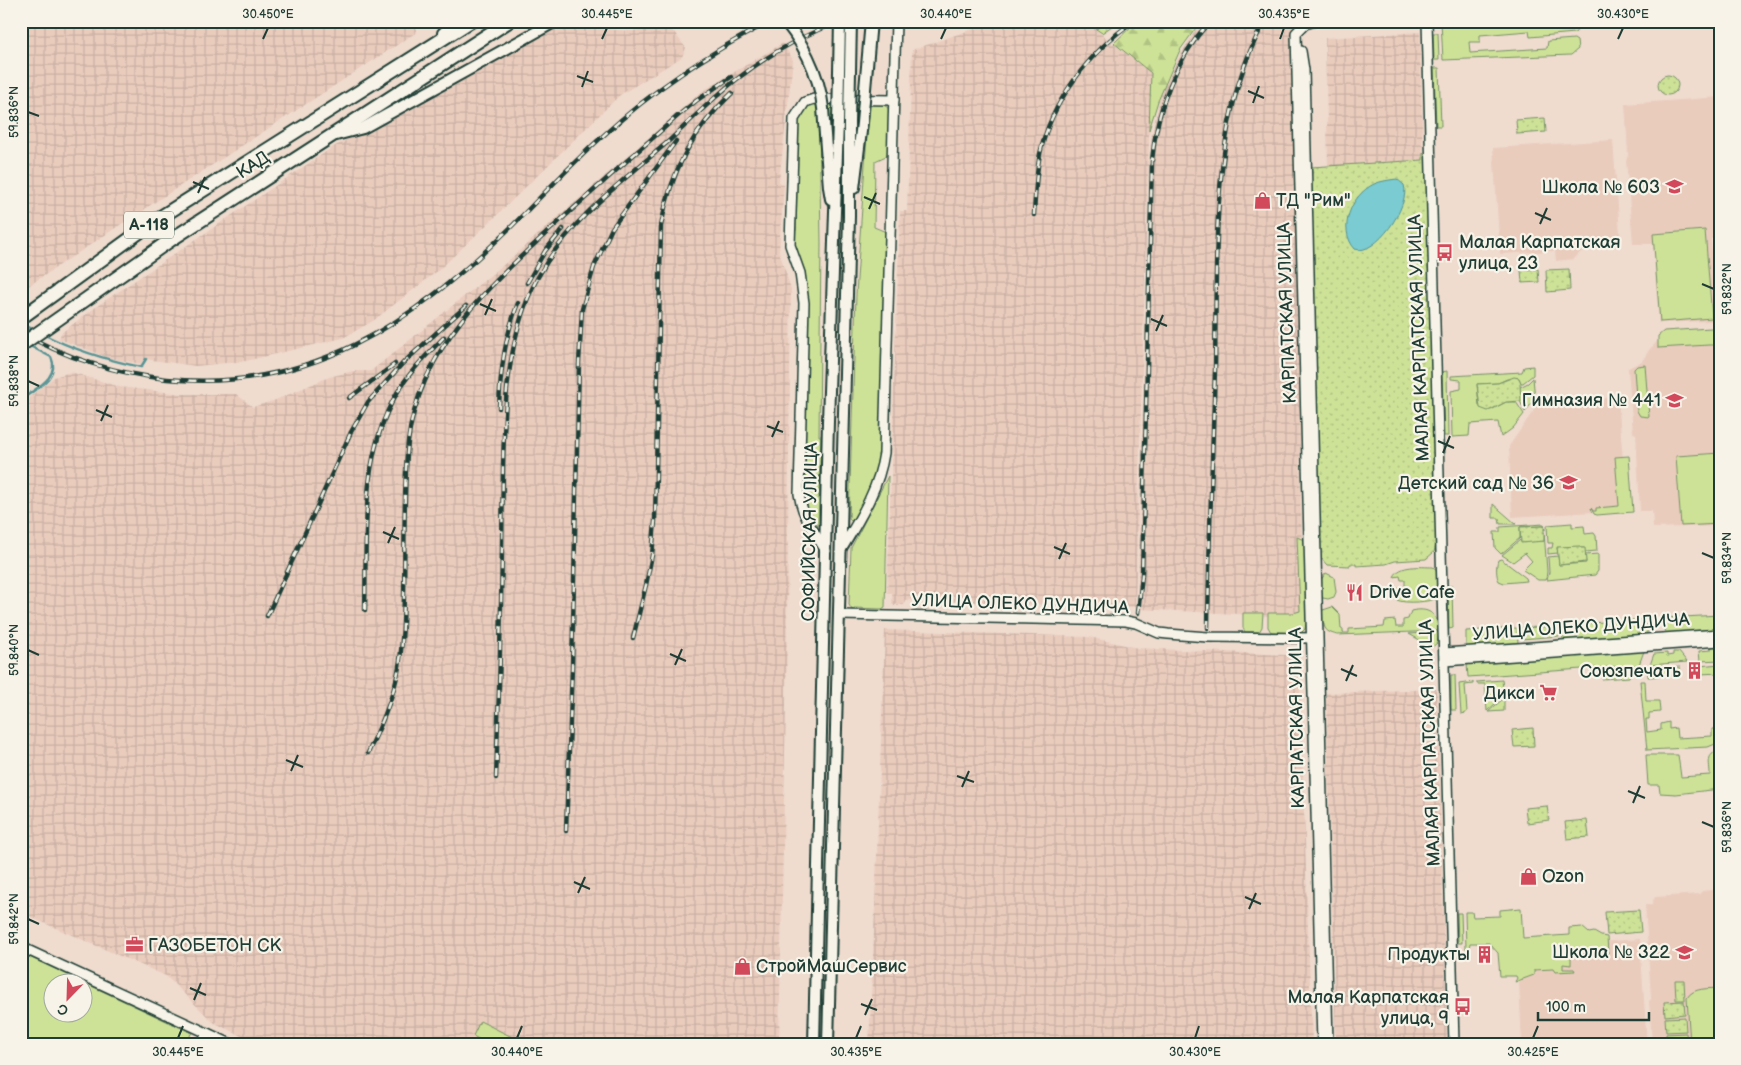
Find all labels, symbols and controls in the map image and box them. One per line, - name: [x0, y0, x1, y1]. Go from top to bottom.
- text: 30.450°E: [242, 7, 294, 22]
- text: 30.445°E: [581, 7, 633, 22]
- text: 30.440°E: [920, 7, 972, 22]
- text: 30.435°E: [1258, 7, 1310, 22]
- text: 30.430°E: [1597, 7, 1649, 22]
- text: 59.836°N: [7, 86, 22, 138]
- street label: КАД: [232, 146, 274, 183]
- place label: Школа № 603: [1542, 177, 1660, 198]
- school or university icon: Школа № 603: [1664, 177, 1684, 197]
- shop icon: ТД "Рим": [1252, 190, 1272, 210]
- place label: ТД "Рим": [1276, 190, 1351, 211]
- road number: А-118: [124, 212, 174, 238]
- street label: МАЛАЯ КАРПАТСКАЯ УЛИЦА: [1404, 214, 1434, 462]
- street label: КАРПАТСКАЯ УЛИЦА: [1273, 222, 1301, 404]
- place label: Малая Карпатская улица, 23: [1459, 232, 1621, 274]
- bus stop icon: Малая Карпатская улица, 23: [1435, 242, 1455, 262]
- text: 59.832°N: [1720, 263, 1735, 315]
- text: 59.838°N: [7, 355, 22, 407]
- place label: Гимназия № 441: [1522, 390, 1661, 411]
- school or university icon: Гимназия № 441: [1665, 390, 1685, 410]
- street label: СОФИЙСКАЯ УЛИЦА: [798, 442, 822, 622]
- place label: Детский сад № 36: [1398, 473, 1554, 494]
- school or university icon: Детский сад № 36: [1558, 473, 1578, 493]
- text: 59.834°N: [1720, 532, 1735, 584]
- restaurant icon: Drive Cafe: [1345, 582, 1365, 602]
- place label: Drive Cafe: [1369, 582, 1455, 603]
- street label: УЛИЦА ОЛЕКО ДУНДИЧА: [911, 590, 1129, 618]
- street label: УЛИЦА ОЛЕКО ДУНДИЧА: [1472, 609, 1690, 645]
- street label: МАЛАЯ КАРПАТСКАЯ УЛИЦА: [1415, 619, 1445, 867]
- text: 59.840°N: [7, 624, 22, 676]
- street label: КАРПАТСКАЯ УЛИЦА: [1285, 627, 1309, 809]
- place label: Союзпечать: [1580, 661, 1681, 682]
- building icon: Союзпечать: [1685, 661, 1705, 681]
- place label: Дикси: [1484, 683, 1535, 704]
- supermarket icon: Дикси: [1539, 683, 1559, 703]
- text: 59.836°N: [1720, 801, 1735, 853]
- shop icon: Ozon: [1518, 866, 1538, 886]
- place label: Ozon: [1542, 866, 1584, 887]
- text: 59.842°N: [7, 893, 22, 945]
- office icon: ГАЗОБЕТОН СК: [124, 935, 144, 955]
- place label: ГАЗОБЕТОН СК: [148, 935, 281, 956]
- place label: Школа № 322: [1552, 942, 1670, 963]
- school or university icon: Школа № 322: [1674, 942, 1694, 962]
- place label: Продукты: [1387, 944, 1470, 965]
- building icon: Продукты: [1474, 944, 1494, 964]
- shop icon: СтройМашСервис: [732, 956, 752, 976]
- place label: СтройМашСервис: [756, 956, 907, 977]
- north arrow: [42, 972, 92, 1022]
- place label: Малая Карпатская улица, 9: [1287, 987, 1449, 1029]
- scale bar: [1538, 990, 1650, 1022]
- bus stop icon: Малая Карпатская улица, 9: [1453, 997, 1473, 1017]
- text: 100 m: [1546, 998, 1586, 1017]
- text: С: [55, 1000, 71, 1019]
- text: 30.445°E: [152, 1045, 204, 1060]
- text: 30.440°E: [491, 1045, 543, 1060]
- text: 30.435°E: [830, 1045, 882, 1060]
- text: 30.430°E: [1169, 1045, 1221, 1060]
- text: 30.425°E: [1507, 1045, 1559, 1060]

